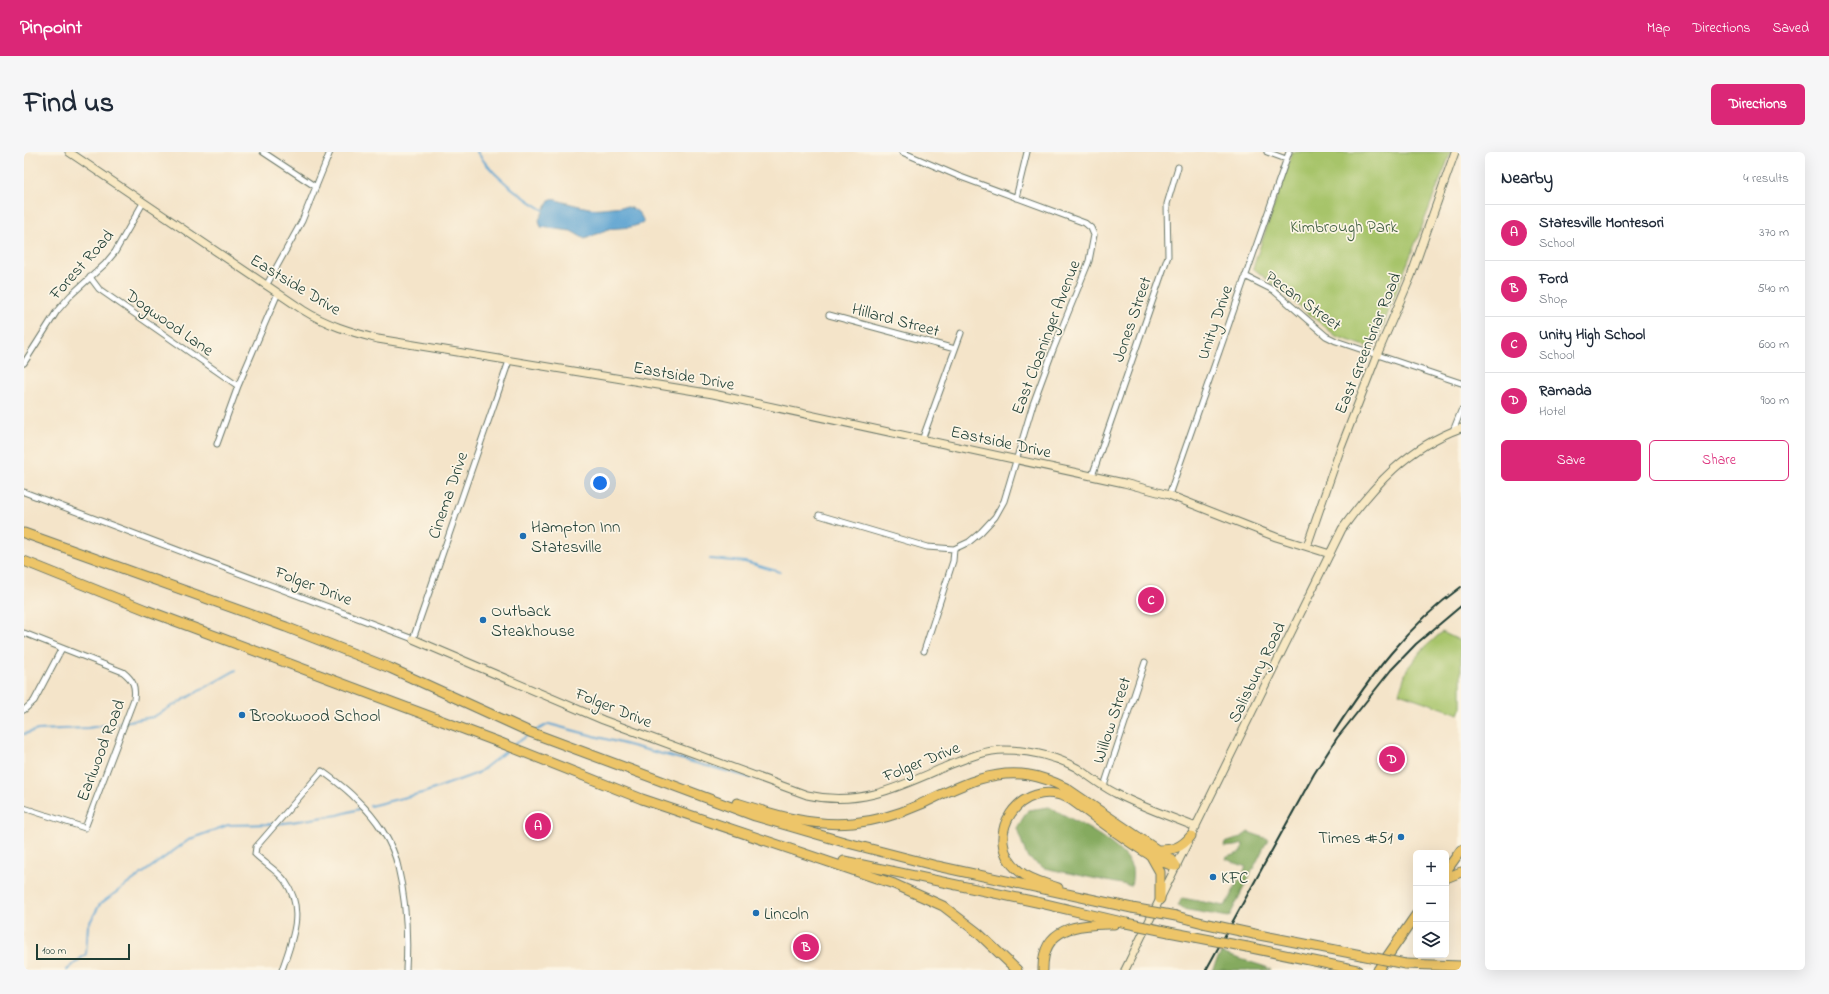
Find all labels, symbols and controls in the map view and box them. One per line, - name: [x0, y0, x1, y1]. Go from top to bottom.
- text: Pinpoint: [20, 15, 82, 42]
- text: Map: [1647, 18, 1670, 39]
- text: Directions: [1692, 18, 1750, 39]
- text: Saved: [1772, 18, 1809, 39]
- text: Find us: [24, 84, 114, 125]
- button: Directions: [1711, 84, 1805, 125]
- text: Nearby: [1501, 166, 1553, 191]
- text: 4 results: [1743, 169, 1789, 188]
- text: Statesville Montesori: [1539, 212, 1664, 234]
- park label: Kimbrough Park: [1290, 215, 1398, 242]
- text: A: [1510, 223, 1518, 242]
- text: 370 m: [1759, 223, 1789, 242]
- street label: Forest Road: [43, 224, 121, 306]
- text: School: [1539, 234, 1575, 253]
- street label: Eastside Drive: [245, 248, 346, 323]
- street label: East Cloaninger Avenue: [1005, 256, 1089, 419]
- street label: Pecan Street: [1260, 265, 1347, 338]
- text: Ford: [1539, 268, 1568, 290]
- street label: East Greenbriar Road: [1329, 269, 1408, 418]
- street label: Jones Street: [1106, 273, 1159, 366]
- text: B: [1510, 279, 1518, 298]
- text: 540 m: [1757, 279, 1789, 298]
- street label: Unity Drive: [1191, 282, 1241, 363]
- street label: Dogwood Lane: [118, 283, 219, 365]
- text: Shop: [1539, 290, 1567, 309]
- street label: Hillard Street: [849, 297, 942, 344]
- text: Unity High School: [1539, 324, 1645, 346]
- text: C: [1510, 335, 1518, 354]
- text: 600 m: [1759, 335, 1789, 354]
- text: School: [1539, 346, 1575, 365]
- street label: Eastside Drive: [631, 355, 737, 398]
- text: Ramada: [1539, 380, 1592, 402]
- text: D: [1509, 391, 1519, 410]
- text: 900 m: [1761, 391, 1789, 410]
- text: Hotel: [1539, 402, 1566, 421]
- street label: Eastside Drive: [948, 420, 1054, 465]
- button: Save: [1501, 440, 1641, 481]
- button: Share: [1649, 440, 1789, 481]
- street label: Cinema Drive: [422, 448, 475, 542]
- your location: [590, 473, 610, 493]
- place label: Hampton Inn Statesville: [531, 515, 620, 560]
- marker: Hampton Inn Statesville: [518, 531, 528, 541]
- street label: Folger Drive: [270, 560, 356, 615]
- pin: C: [1138, 585, 1164, 615]
- place label: Outback Steakhouse: [491, 599, 575, 644]
- marker: Outback Steakhouse: [478, 615, 488, 625]
- street label: Salisbury Road: [1222, 618, 1294, 728]
- street label: Willow Street: [1087, 674, 1138, 767]
- street label: Folger Drive: [570, 681, 656, 737]
- street label: Earlwood Road: [71, 696, 132, 805]
- place label: Brookwood School: [249, 704, 380, 729]
- marker: Brookwood School: [237, 710, 247, 720]
- street label: Folger Drive: [878, 735, 965, 791]
- pin: D: [1379, 744, 1405, 774]
- pin: A: [525, 811, 551, 841]
- place label: Times #51: [1318, 826, 1394, 851]
- marker: Times #51: [1396, 832, 1406, 842]
- map controls: [1413, 850, 1449, 958]
- button: +: [1413, 850, 1449, 886]
- place label: KFC: [1221, 866, 1248, 891]
- marker: KFC: [1208, 872, 1218, 882]
- button: −: [1413, 886, 1449, 922]
- place label: Lincoln: [764, 902, 809, 927]
- marker: Lincoln: [751, 908, 761, 918]
- button: layers: [1413, 922, 1449, 958]
- pin: B: [793, 932, 819, 962]
- scale bar: [36, 942, 130, 961]
- text: 100 m: [42, 943, 66, 959]

